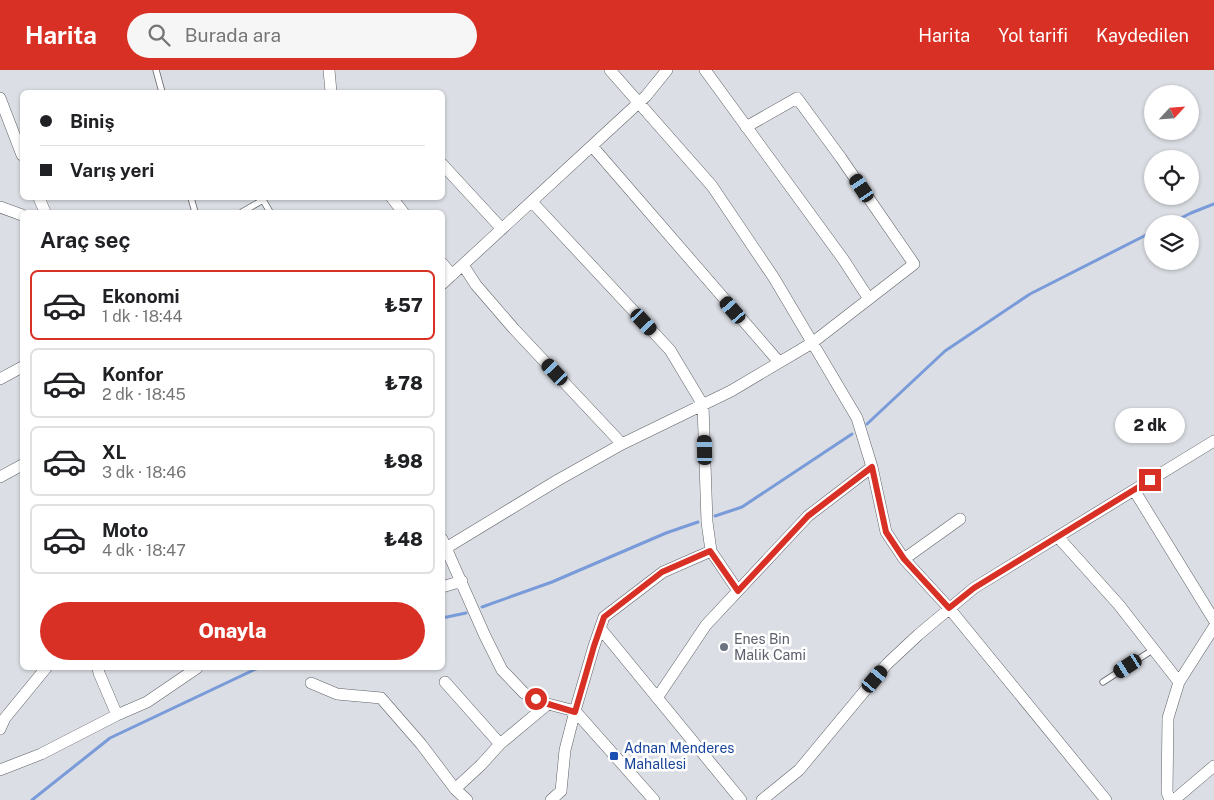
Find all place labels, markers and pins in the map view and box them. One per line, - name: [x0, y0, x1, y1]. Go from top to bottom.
- place label: Enes Bin Malik Cami: [734, 631, 806, 663]
- marker: Enes Bin Malik Cami: [718, 641, 730, 653]
- place label: Adnan Menderes Mahallesi: [624, 740, 734, 772]
- marker: Adnan Menderes Mahallesi: [608, 750, 620, 762]

